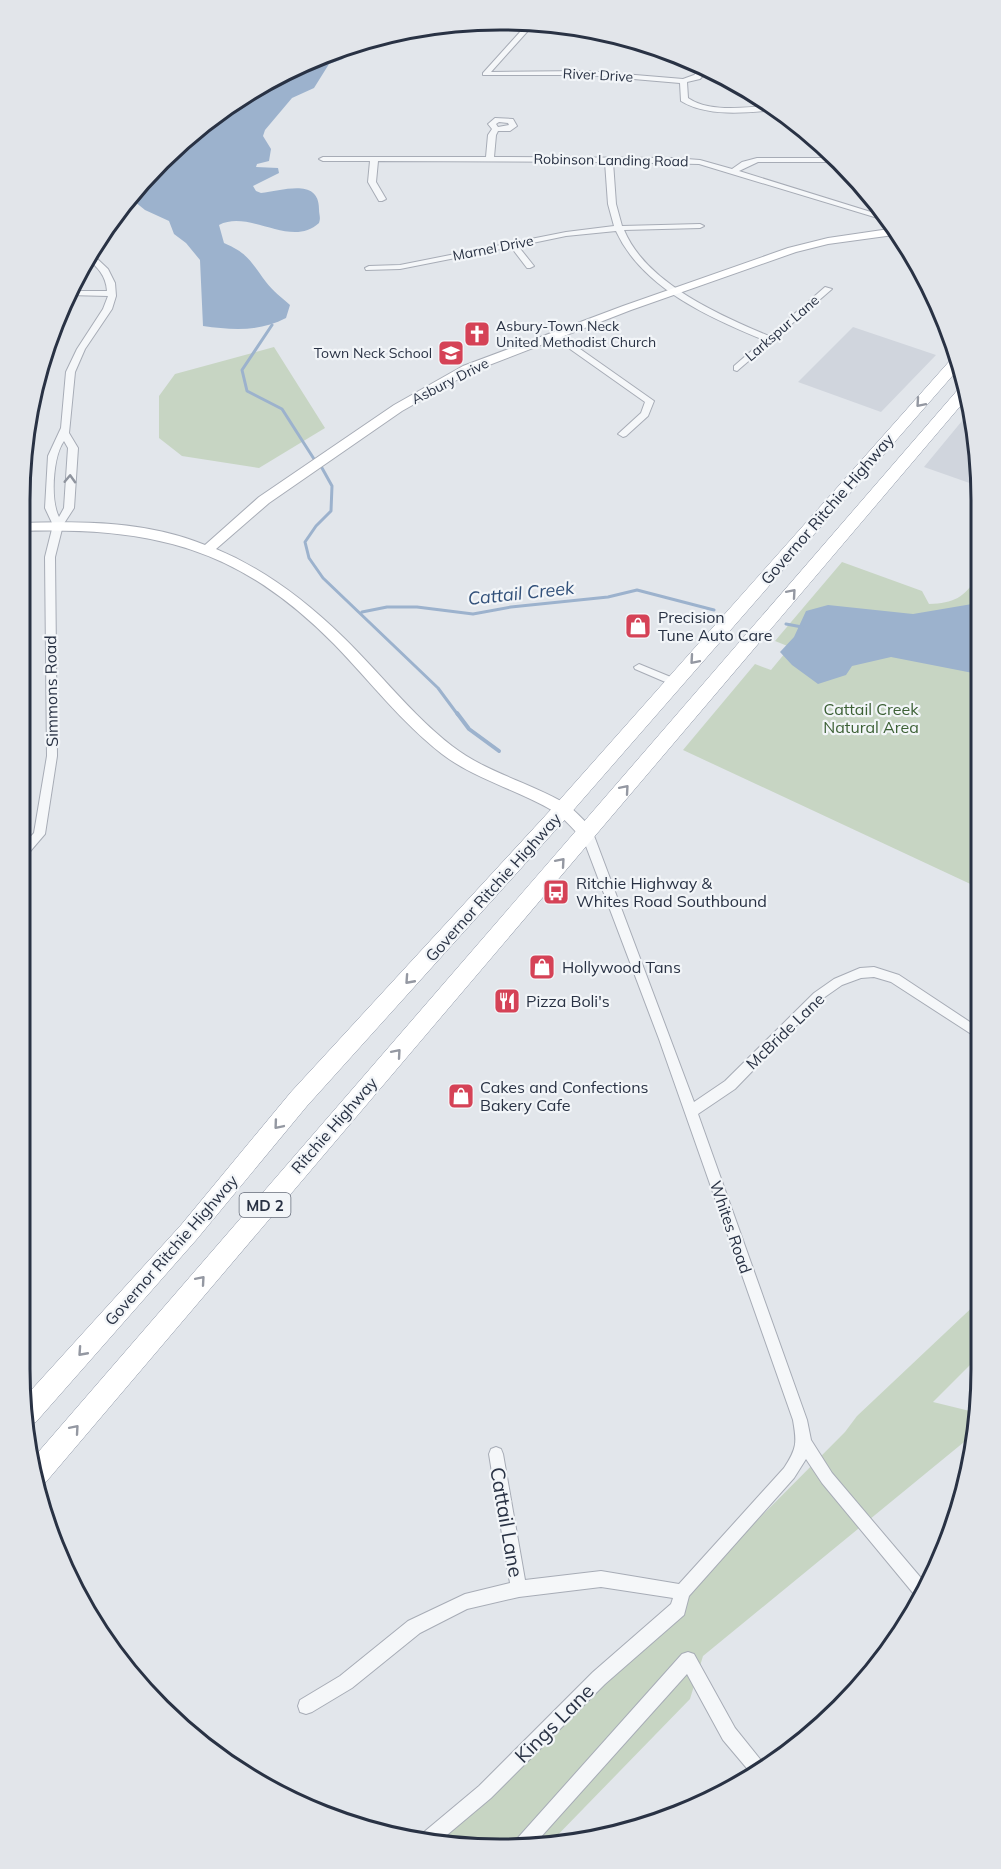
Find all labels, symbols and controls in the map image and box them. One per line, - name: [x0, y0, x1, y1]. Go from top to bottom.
- street label: River Drive: [562, 64, 634, 86]
- street label: Robinson Landing Road: [533, 150, 689, 170]
- street label: Marnel Drive: [451, 231, 535, 265]
- street label: Larkspur Lane: [741, 291, 823, 365]
- place label: Asbury-Town Neck United Methodist Church: [496, 317, 656, 351]
- church icon: Asbury-Town Neck United Methodist Church: [462, 319, 492, 349]
- school or university icon: Town Neck School: [436, 338, 466, 368]
- place label: Town Neck School: [314, 344, 432, 362]
- street label: Asbury Drive: [408, 354, 492, 408]
- one-way arrow: [916, 396, 927, 407]
- street label: Governor Ritchie Highway: [756, 429, 898, 588]
- one-way arrow: [64, 475, 77, 484]
- water label: Cattail Creek: [467, 576, 576, 610]
- one-way arrow: [785, 589, 796, 600]
- place label: Precision Tune Auto Care: [658, 607, 773, 645]
- shop icon: Precision Tune Auto Care: [623, 611, 653, 641]
- street label: Simmons Road: [40, 635, 62, 747]
- one-way arrow: [690, 653, 701, 663]
- park label: Cattail Creek Natural Area: [823, 699, 919, 737]
- one-way arrow: [617, 785, 628, 796]
- street label: Governor Ritchie Highway: [421, 808, 565, 966]
- one-way arrow: [554, 859, 565, 869]
- place label: Ritchie Highway & Whites Road Southbound: [576, 873, 767, 911]
- bus stop icon: Ritchie Highway & Whites Road Southbound: [541, 877, 571, 907]
- shop icon: Hollywood Tans: [527, 952, 557, 982]
- place label: Hollywood Tans: [562, 957, 681, 977]
- one-way arrow: [405, 973, 416, 984]
- restaurant icon: Pizza Boli's: [492, 986, 522, 1016]
- street label: McBride Lane: [742, 989, 828, 1073]
- place label: Pizza Boli's: [526, 991, 610, 1011]
- one-way arrow: [390, 1049, 401, 1060]
- street label: Ritchie Highway: [287, 1072, 382, 1177]
- place label: Cakes and Confections Bakery Cafe: [480, 1077, 649, 1115]
- shop icon: Cakes and Confections Bakery Cafe: [446, 1081, 476, 1111]
- one-way arrow: [274, 1118, 285, 1129]
- street label: Governor Ritchie Highway: [100, 1170, 242, 1329]
- street label: Whites Road: [706, 1178, 756, 1276]
- road number: MD 2: [240, 1193, 290, 1217]
- one-way arrow: [194, 1276, 205, 1287]
- one-way arrow: [78, 1345, 89, 1356]
- one-way arrow: [68, 1425, 79, 1436]
- street label: Cattail Lane: [485, 1465, 529, 1579]
- street label: Kings Lane: [509, 1678, 599, 1768]

